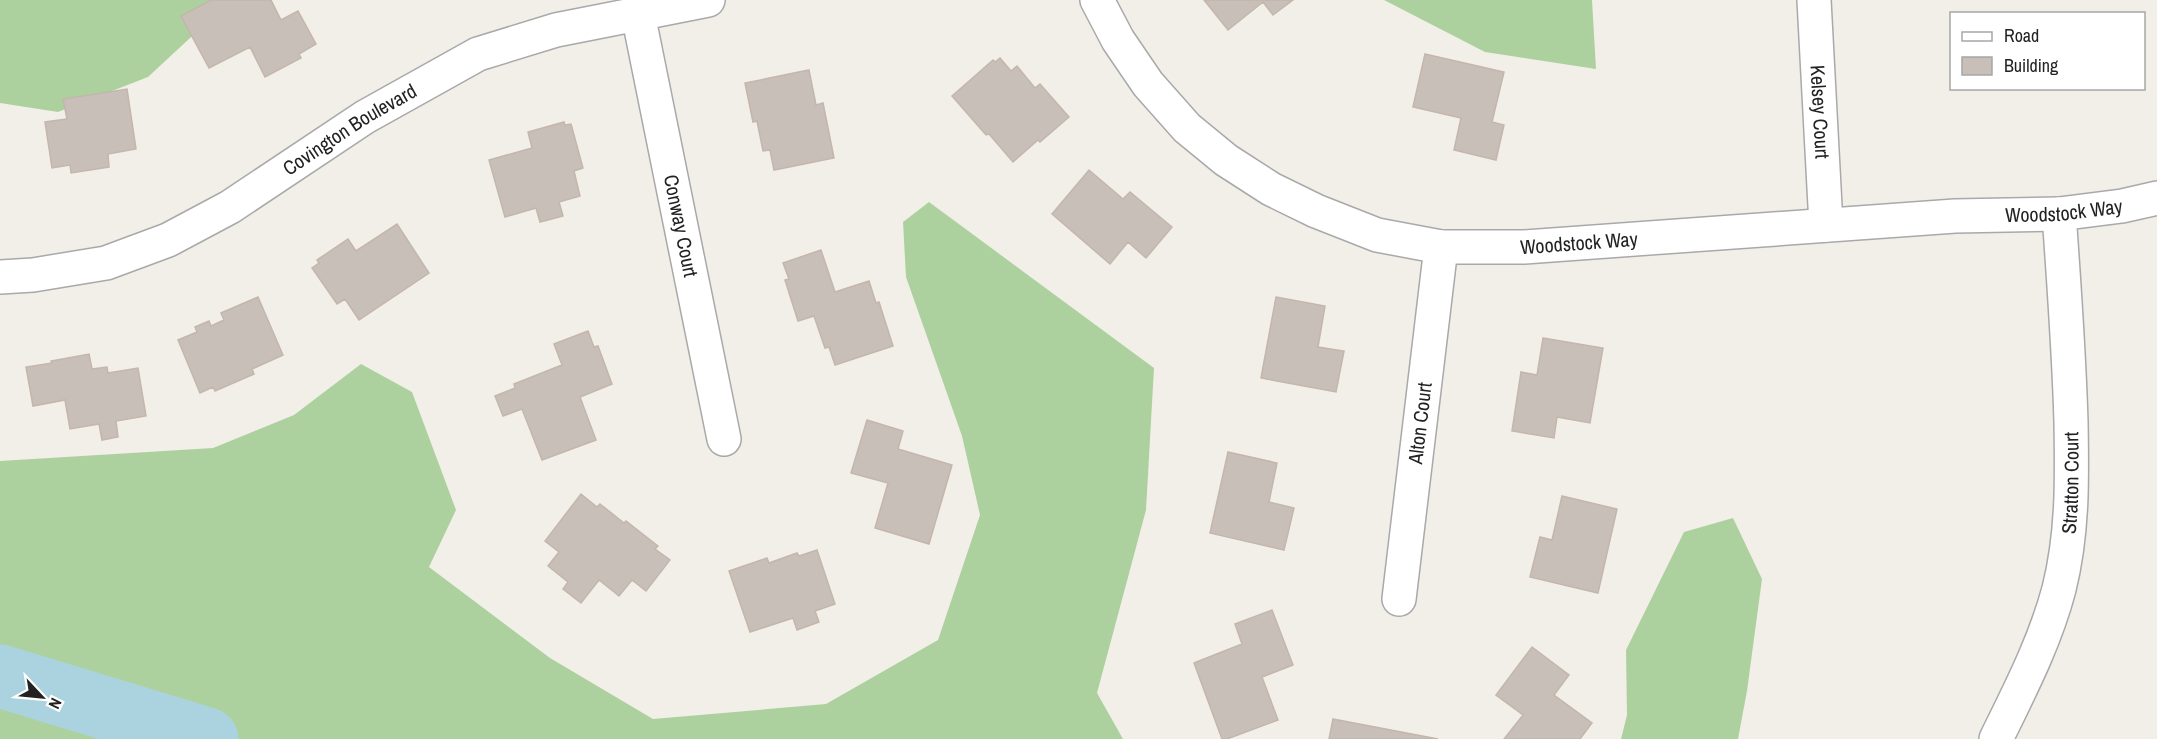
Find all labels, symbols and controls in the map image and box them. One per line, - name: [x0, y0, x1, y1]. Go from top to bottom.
- legend: [1950, 12, 2145, 90]
- text: Road: [2004, 23, 2039, 48]
- text: Building: [2004, 53, 2059, 78]
- street label: Kelsey Court: [1804, 64, 1836, 160]
- street label: Covington Boulevard: [277, 77, 421, 181]
- street label: Conway Court: [658, 172, 705, 280]
- street label: Woodstock Way: [2005, 192, 2125, 228]
- street label: Woodstock Way: [1519, 225, 1639, 260]
- street label: Alton Court: [1401, 380, 1438, 467]
- street label: Stratton Court: [2055, 431, 2085, 535]
- north arrow: [12, 667, 72, 727]
- text: N: [44, 694, 67, 713]

